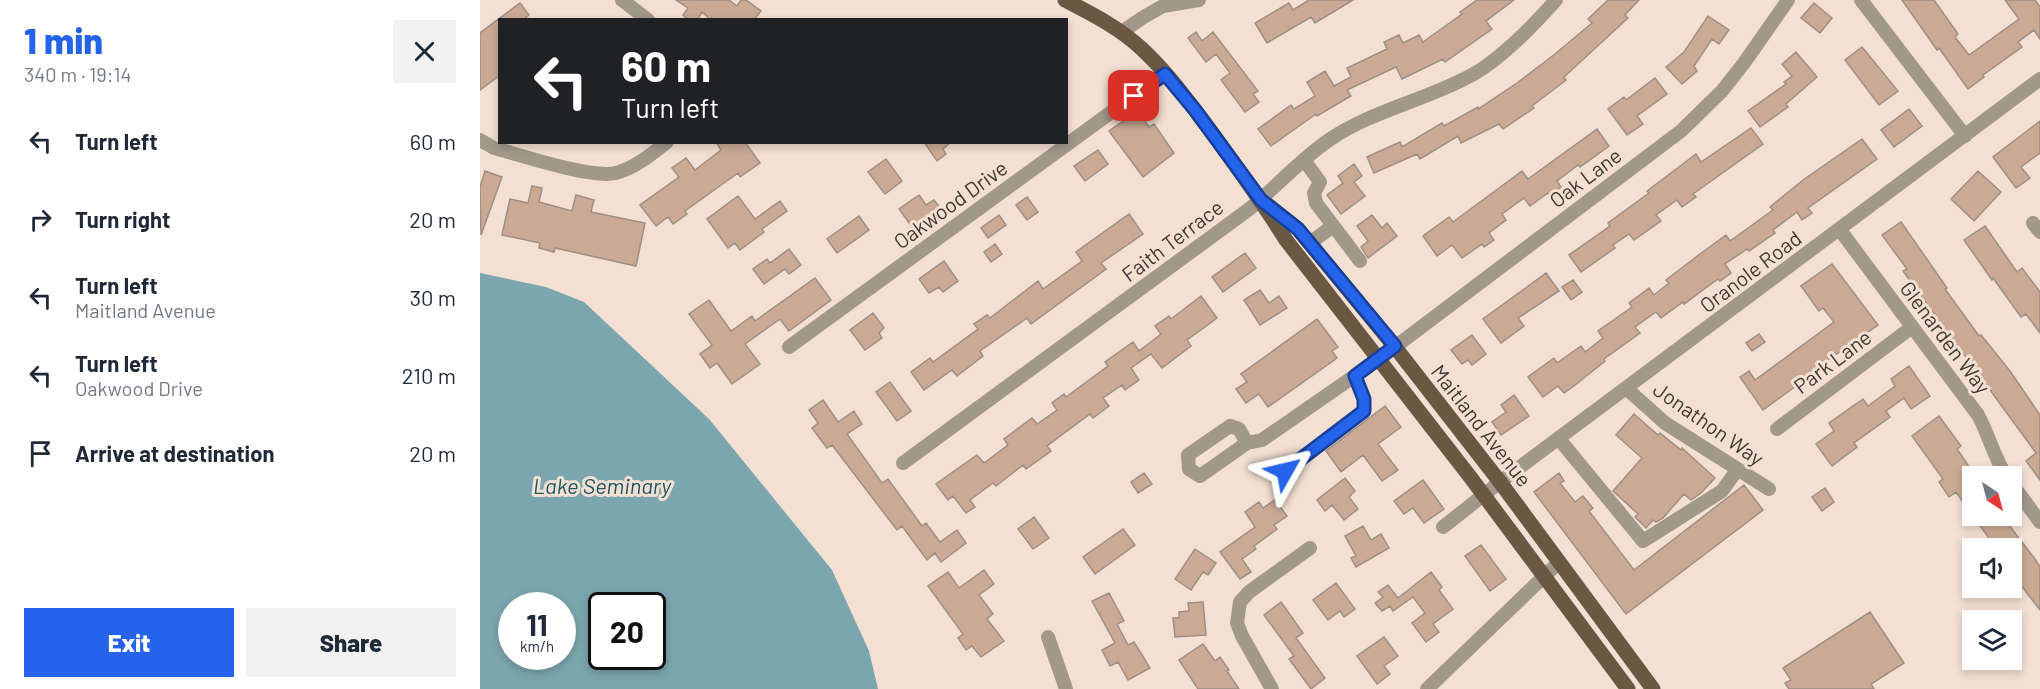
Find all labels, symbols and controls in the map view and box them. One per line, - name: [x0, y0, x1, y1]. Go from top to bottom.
- text: 1 min: [24, 18, 103, 61]
- button: close: [393, 20, 456, 83]
- text: 60 m: [621, 40, 711, 90]
- icon: left: [522, 42, 600, 120]
- text: 340 m · 19:14: [24, 62, 132, 86]
- pin: [1108, 70, 1159, 121]
- icon: arrive: [1117, 79, 1150, 112]
- text: Turn left: [621, 91, 719, 123]
- icon: left: [24, 125, 57, 158]
- text: Turn left: [75, 128, 158, 154]
- text: 60 m: [410, 128, 456, 154]
- street label: Oak Lane: [1544, 142, 1626, 212]
- street label: Oakwood Drive: [888, 154, 1012, 254]
- street label: Faith Terrace: [1116, 194, 1228, 286]
- icon: right: [24, 203, 57, 236]
- text: Turn right: [75, 206, 170, 232]
- text: 20 m: [409, 206, 456, 232]
- street label: Oranole Road: [1694, 225, 1806, 317]
- text: Turn left: [75, 272, 158, 298]
- street label: Glenarden Way: [1896, 276, 1997, 398]
- icon: left: [24, 281, 57, 314]
- text: 30 m: [410, 284, 456, 310]
- text: Maitland Avenue: [75, 298, 216, 322]
- street label: Park Lane: [1788, 324, 1876, 398]
- text: Turn left: [75, 350, 158, 376]
- icon: left: [24, 359, 57, 392]
- street label: Maitland Avenue: [1427, 359, 1537, 491]
- text: 210 m: [402, 362, 456, 388]
- text: Oakwood Drive: [75, 376, 203, 400]
- street label: Jonathon Way: [1649, 376, 1769, 470]
- icon: arrive: [24, 437, 57, 470]
- position arrow: [1253, 439, 1317, 503]
- text: Arrive at destination: [75, 440, 274, 466]
- text: 20 m: [409, 440, 456, 466]
- north arrow: [1962, 466, 2022, 526]
- map controls: [1962, 466, 2022, 670]
- water label: Lake Seminary: [533, 472, 672, 498]
- button: sound: [1962, 538, 2022, 598]
- speed limit sign: 20: [588, 592, 666, 670]
- text: 11: [526, 606, 548, 642]
- button: Exit: [24, 608, 234, 677]
- button: Share: [246, 608, 456, 677]
- button: layers: [1962, 610, 2022, 670]
- text: km/h: [520, 637, 554, 655]

